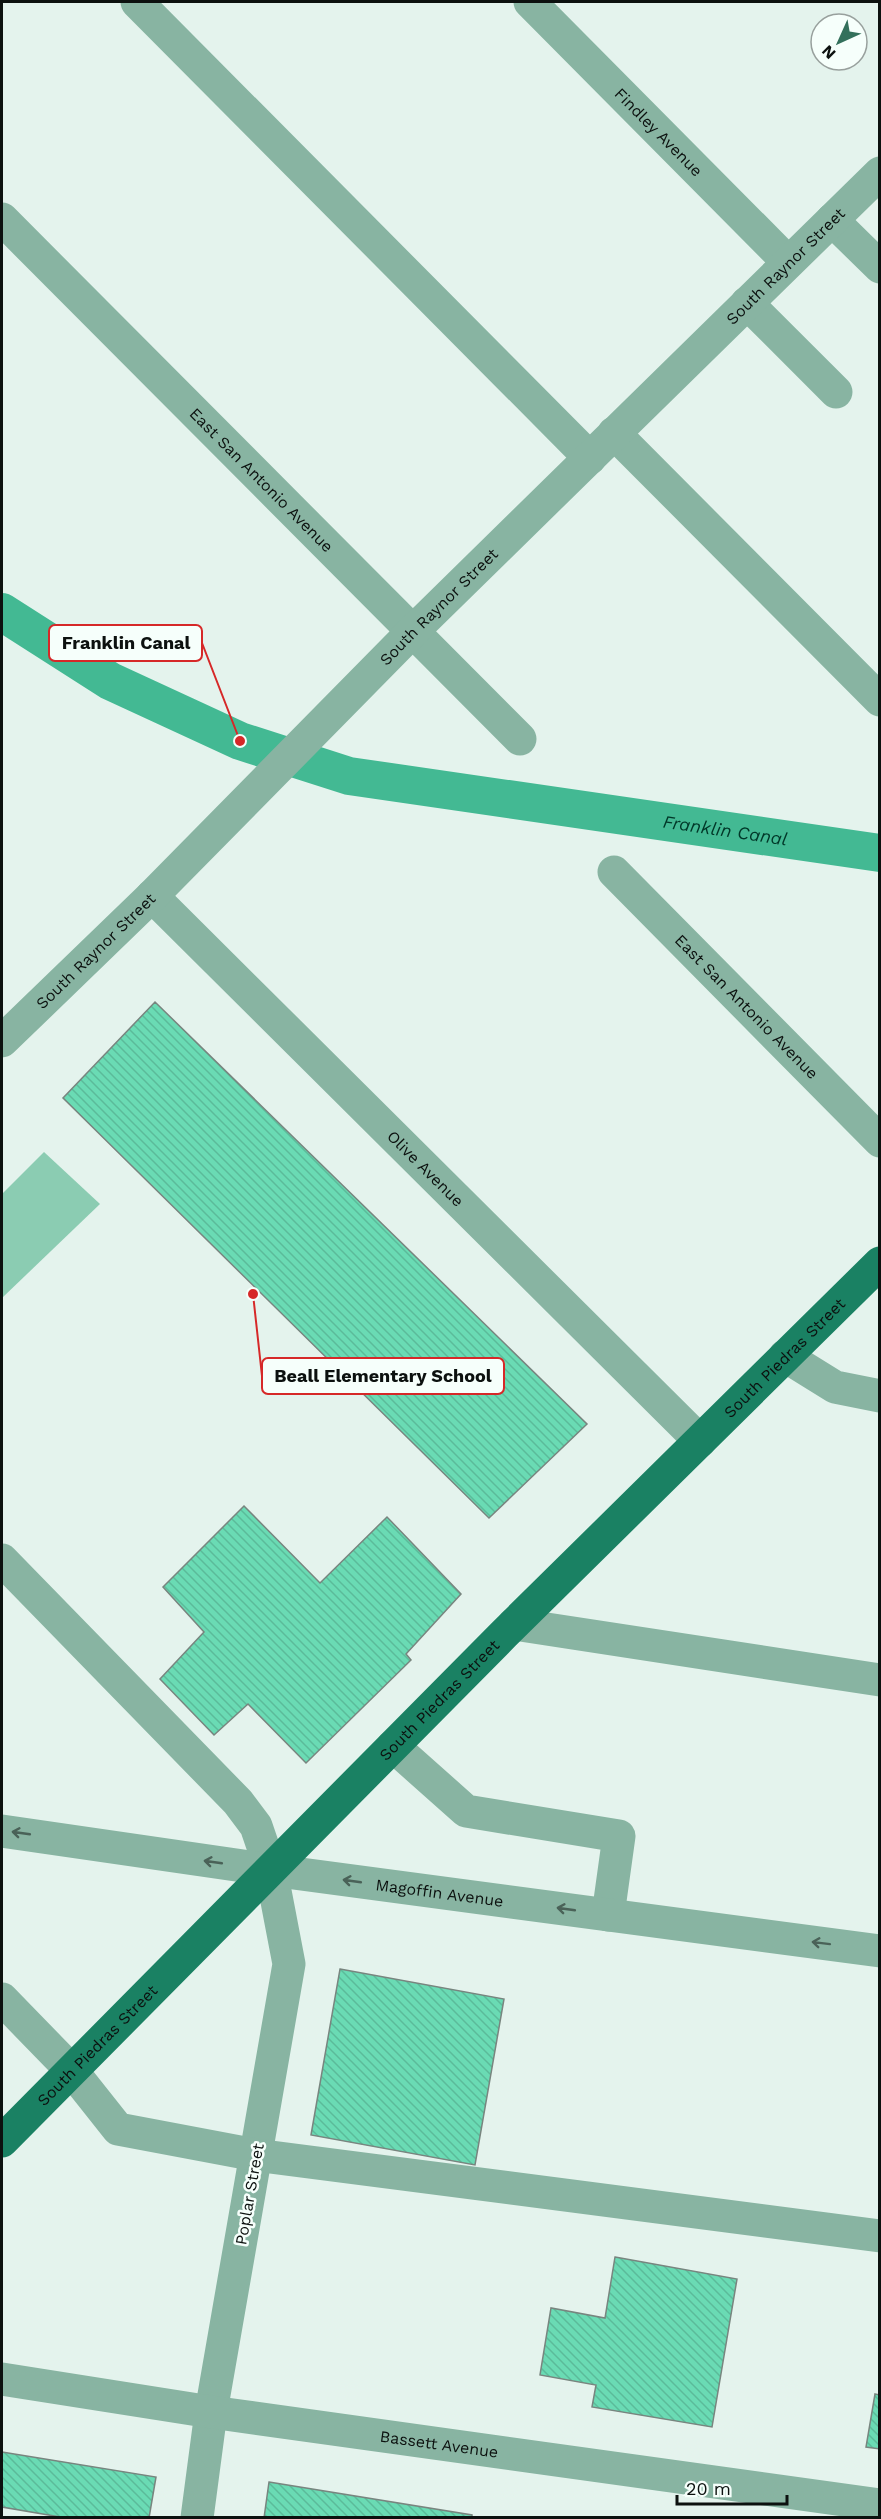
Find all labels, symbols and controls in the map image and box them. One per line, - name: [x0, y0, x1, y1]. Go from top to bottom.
- north arrow: [809, 12, 869, 72]
- text: N: [818, 41, 840, 63]
- street label: Findley Avenue: [611, 84, 707, 180]
- street label: South Raynor Street: [722, 204, 849, 329]
- street label: East San Antonio Avenue: [186, 404, 337, 556]
- street label: South Raynor Street: [376, 544, 502, 669]
- callout: Franklin Canal: [49, 625, 202, 661]
- text: Franklin Canal: [62, 632, 190, 653]
- water label: Franklin Canal: [662, 811, 789, 849]
- street label: South Raynor Street: [32, 889, 160, 1013]
- street label: East San Antonio Avenue: [671, 930, 822, 1083]
- street label: Olive Avenue: [383, 1126, 468, 1211]
- street label: South Piedras Street: [720, 1294, 849, 1422]
- callout: Beall Elementary School: [262, 1358, 504, 1394]
- text: Beall Elementary School: [274, 1365, 492, 1386]
- street label: South Piedras Street: [375, 1635, 503, 1765]
- one-way arrow: [11, 1828, 31, 1839]
- one-way arrow: [204, 1857, 224, 1868]
- one-way arrow: [342, 1875, 362, 1886]
- street label: Magoffin Avenue: [375, 1875, 505, 1911]
- one-way arrow: [556, 1904, 576, 1915]
- one-way arrow: [812, 1937, 832, 1948]
- street label: South Piedras Street: [33, 1981, 162, 2110]
- street label: Poplar Street: [231, 2141, 268, 2246]
- street label: Bassett Avenue: [379, 2427, 500, 2462]
- scale bar: [677, 2468, 786, 2506]
- text: 20 m: [686, 2478, 731, 2499]

